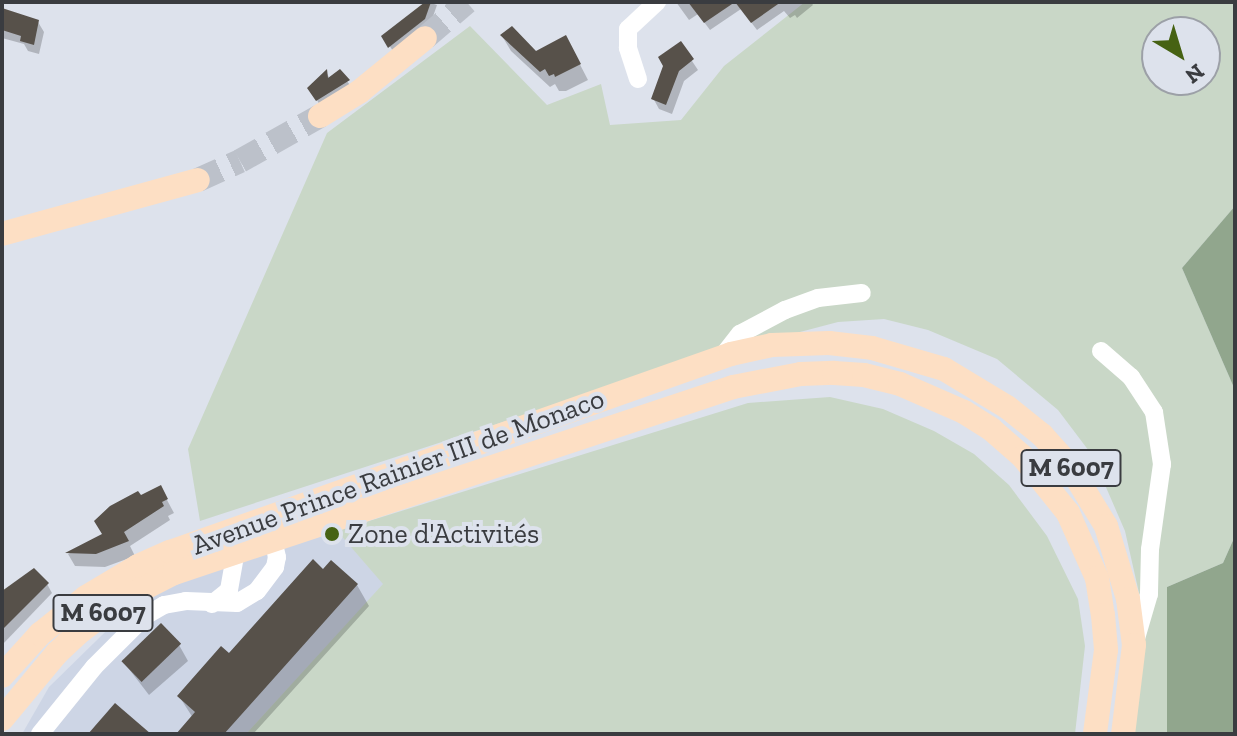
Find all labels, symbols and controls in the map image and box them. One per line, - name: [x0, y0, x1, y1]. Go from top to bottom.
- north arrow: [1141, 16, 1221, 96]
- text: N: [1180, 58, 1210, 90]
- street label: Avenue Prince Rainier III de Monaco: [187, 382, 609, 562]
- road number: M 6007: [1019, 446, 1123, 490]
- place label: Zone d'Activités: [348, 517, 539, 551]
- marker: Zone d'Activités: [323, 525, 341, 543]
- road number: M 6007: [51, 591, 155, 635]

